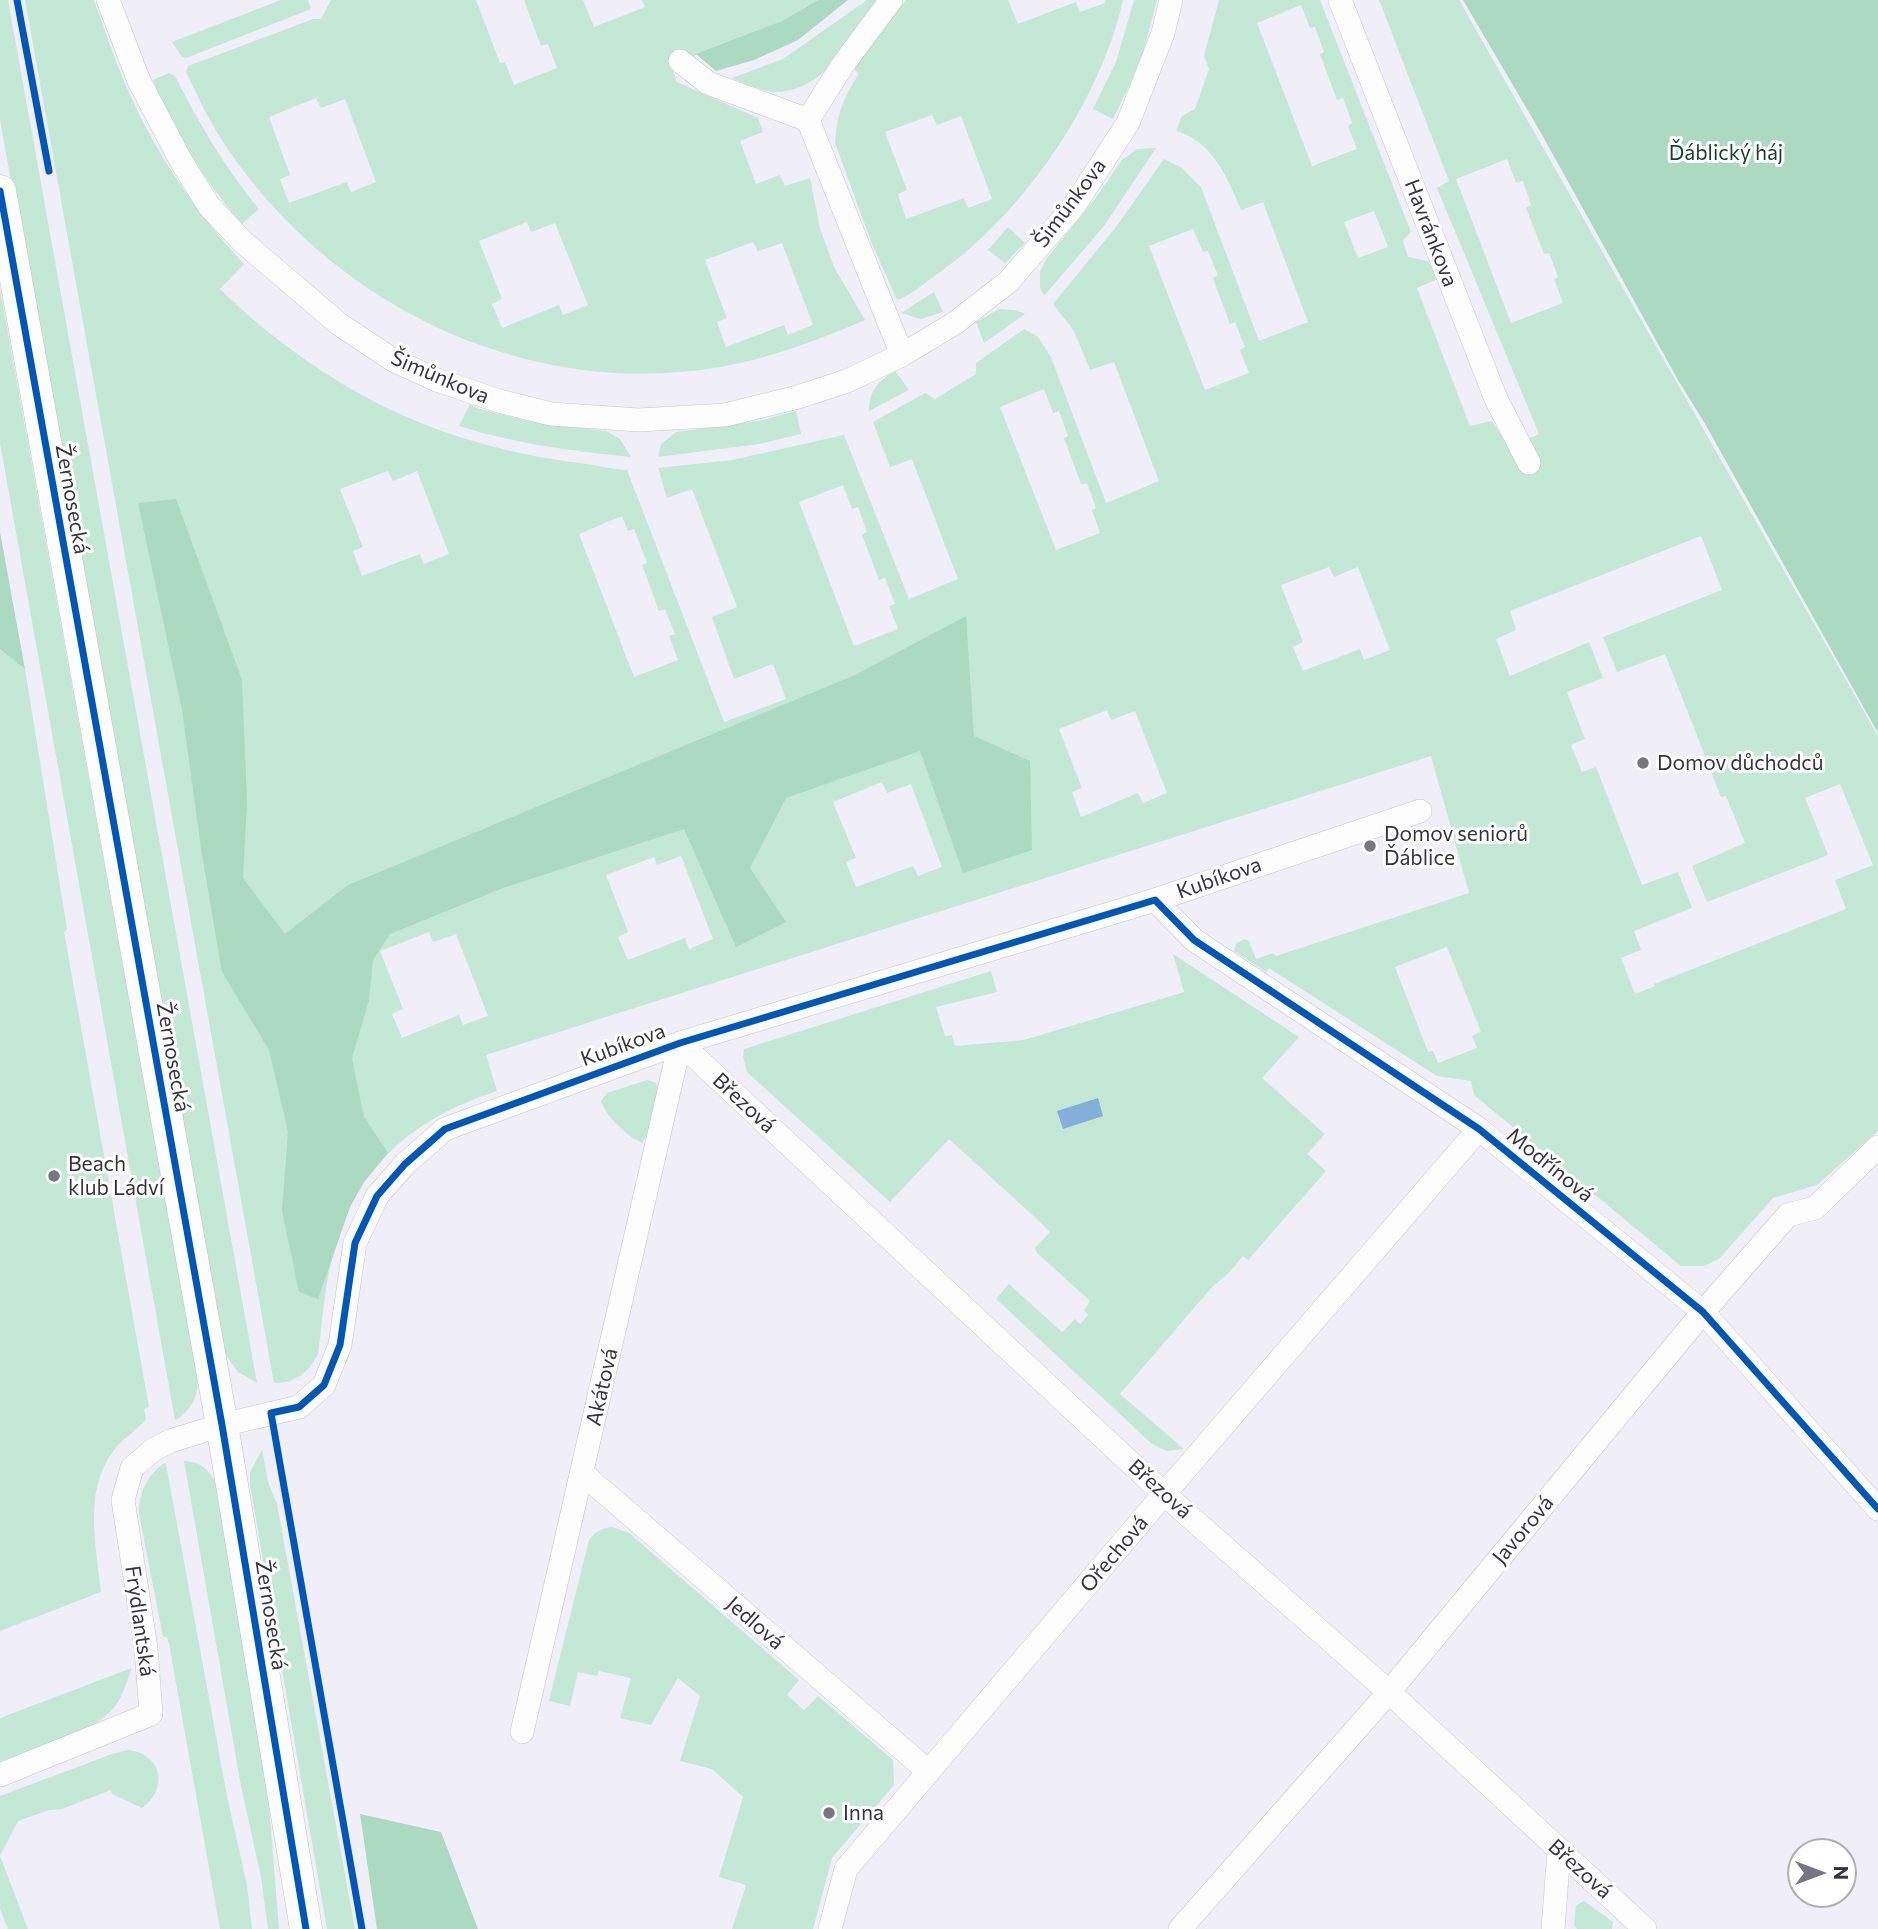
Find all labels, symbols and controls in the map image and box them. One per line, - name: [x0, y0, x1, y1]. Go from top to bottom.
- park label: Ďáblický háj: [1669, 140, 1783, 166]
- street label: Šimůnkova: [1029, 154, 1111, 252]
- street label: Havránkova: [1399, 176, 1463, 290]
- street label: Šimůnkova: [387, 345, 493, 409]
- street label: Žernosecká: [50, 442, 94, 556]
- place label: Domov důchodců: [1657, 750, 1823, 776]
- marker: Domov důchodců: [1635, 755, 1651, 771]
- place label: Domov seniorů Ďáblice: [1384, 821, 1528, 871]
- marker: Domov seniorů Ďáblice: [1362, 838, 1378, 854]
- street label: Kubíkova: [1173, 852, 1265, 904]
- street label: Žernosecká: [151, 1000, 195, 1114]
- street label: Kubíkova: [577, 1018, 669, 1072]
- street label: Březová: [707, 1068, 781, 1138]
- street label: Modřínová: [1502, 1122, 1598, 1208]
- place label: Beach klub Ládví: [68, 1151, 164, 1201]
- marker: Beach klub Ládví: [46, 1168, 62, 1184]
- street label: Akátová: [581, 1346, 623, 1428]
- street label: Březová: [1123, 1454, 1197, 1524]
- street label: Javorová: [1487, 1491, 1559, 1569]
- street label: Ořechová: [1075, 1511, 1153, 1597]
- street label: Žernosecká: [250, 1558, 292, 1672]
- street label: Frýdlantská: [120, 1564, 160, 1678]
- street label: Jedlová: [721, 1591, 789, 1655]
- place label: Inna: [843, 1800, 884, 1826]
- marker: Inna: [821, 1805, 837, 1821]
- street label: Březová: [1543, 1834, 1617, 1904]
- north arrow: [1787, 1838, 1857, 1908]
- text: N: [1830, 1866, 1853, 1880]

